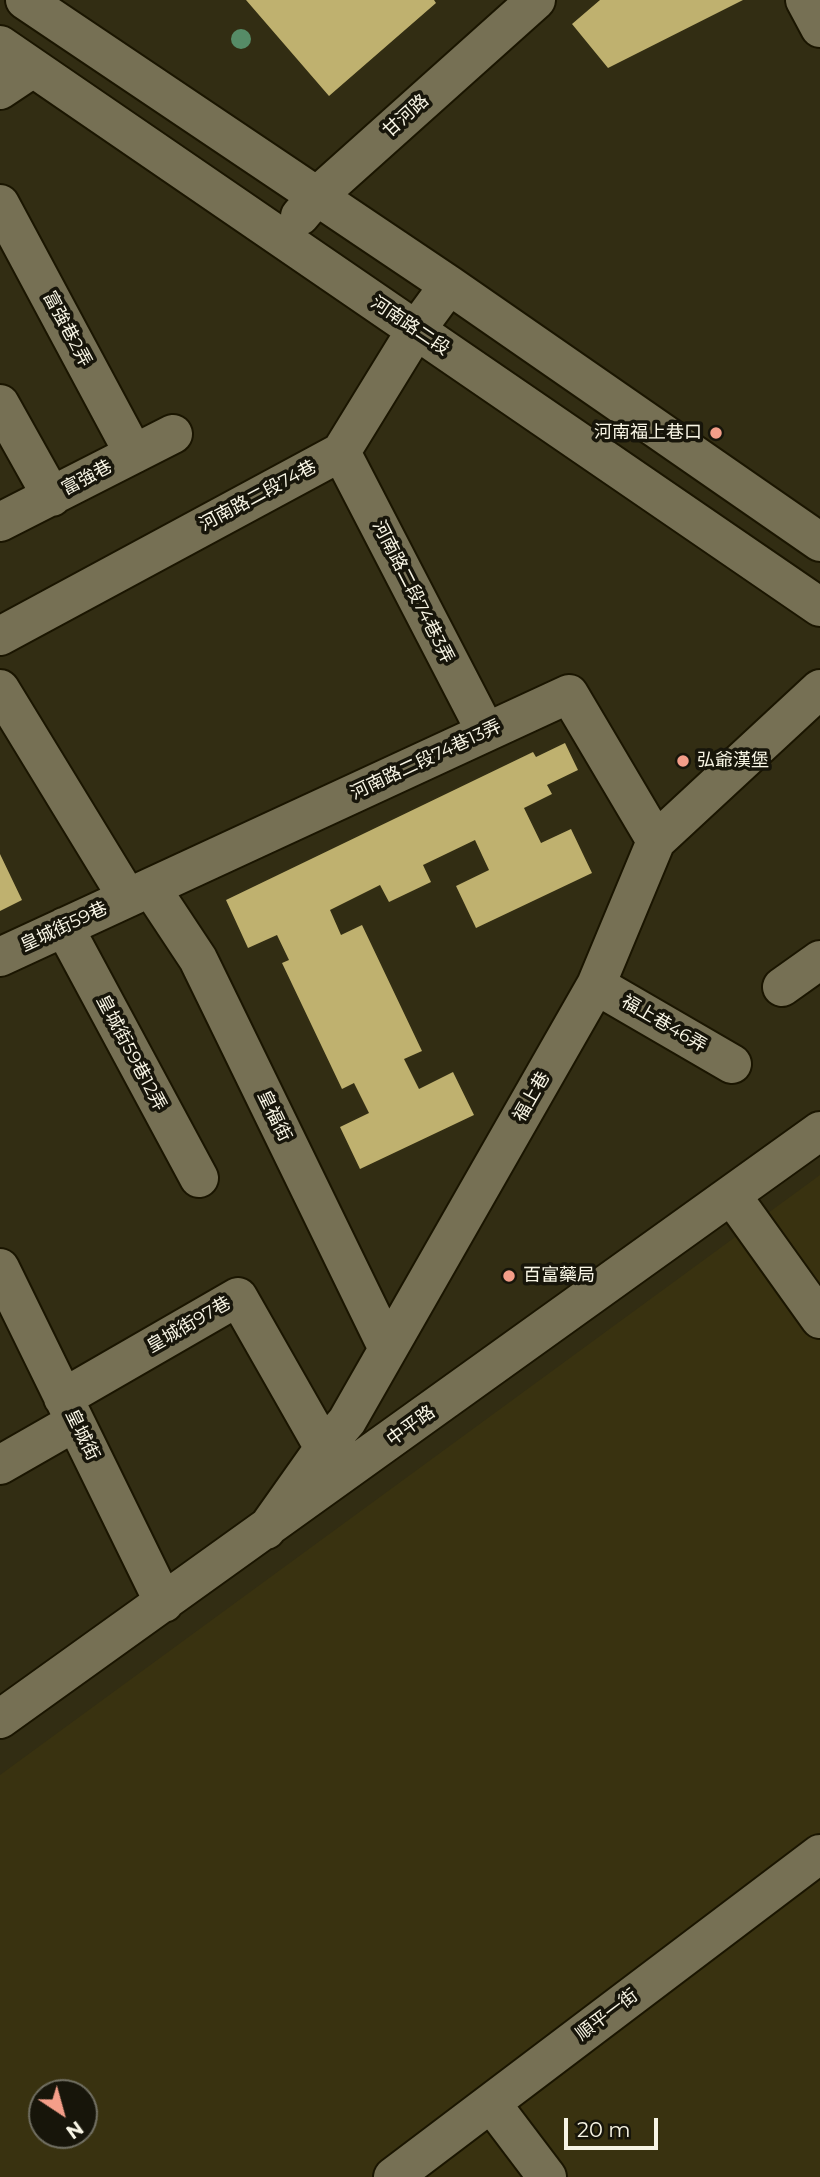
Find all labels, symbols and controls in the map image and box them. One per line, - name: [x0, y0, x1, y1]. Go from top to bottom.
- street label: 甘河路: [379, 90, 433, 142]
- street label: 富強巷2弄: [38, 288, 96, 370]
- street label: 河南路二段: [367, 292, 453, 360]
- place label: 河南福上巷口: [594, 422, 702, 444]
- marker: 河南福上巷口: [708, 425, 724, 441]
- street label: 富強巷: [58, 456, 116, 500]
- street label: 河南路二段74巷: [196, 456, 320, 536]
- street label: 河南路二段74巷3弄: [368, 517, 458, 667]
- street label: 河南路二段74巷13弄: [347, 716, 505, 804]
- place label: 弘爺漢堡: [697, 750, 769, 772]
- marker: 弘爺漢堡: [675, 753, 691, 769]
- street label: 皇城街59巷: [17, 898, 111, 956]
- street label: 皇城街59巷12弄: [91, 991, 171, 1115]
- street label: 福上巷46弄: [618, 991, 710, 1057]
- street label: 福上巷: [509, 1068, 555, 1126]
- street label: 皇福街: [252, 1087, 296, 1145]
- place label: 百富藥局: [523, 1265, 595, 1287]
- marker: 百富藥局: [501, 1268, 517, 1284]
- street label: 皇城街97巷: [143, 1292, 235, 1358]
- street label: 中平路: [383, 1401, 439, 1451]
- street label: 皇城街: [60, 1406, 104, 1464]
- street label: 順平一街: [572, 1985, 642, 2045]
- north arrow: [28, 2079, 98, 2149]
- scale bar: [568, 2104, 662, 2148]
- text: N: [61, 2116, 87, 2144]
- text: 20 m: [577, 2117, 631, 2142]

